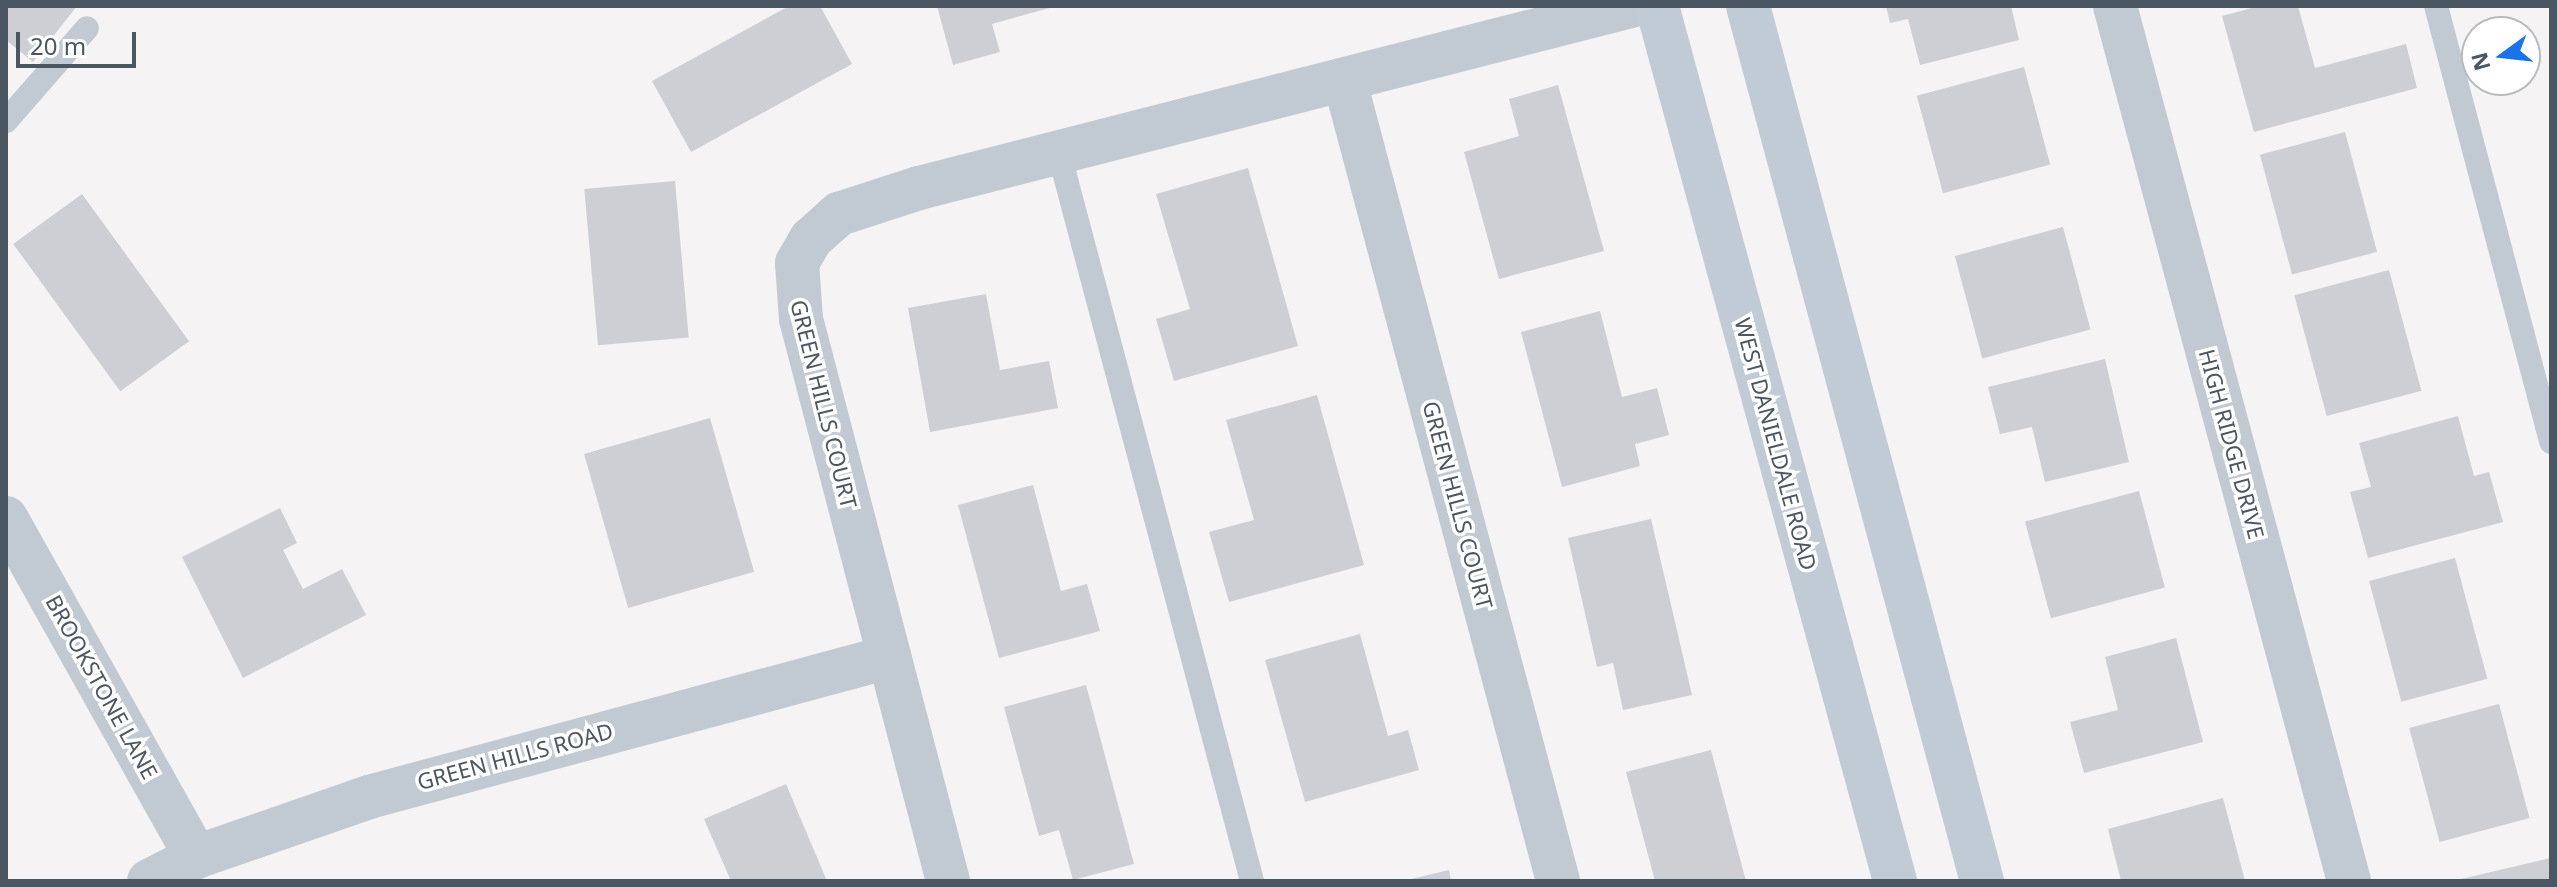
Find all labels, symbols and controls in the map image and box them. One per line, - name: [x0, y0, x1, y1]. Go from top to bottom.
- scale bar: [20, 16, 140, 66]
- north arrow: [2461, 16, 2541, 96]
- text: 20 m: [30, 29, 86, 62]
- text: N: [2463, 49, 2497, 74]
- street label: GREEN HILLS COURT: [785, 297, 863, 511]
- street label: WEST DANIELDALE ROAD: [1730, 315, 1822, 573]
- street label: HIGH RIDGE DRIVE: [2194, 346, 2270, 542]
- street label: GREEN HILLS COURT: [1418, 398, 1498, 612]
- street label: BROOKSTONE LANE: [40, 590, 164, 784]
- street label: GREEN HILLS ROAD: [414, 717, 616, 795]

